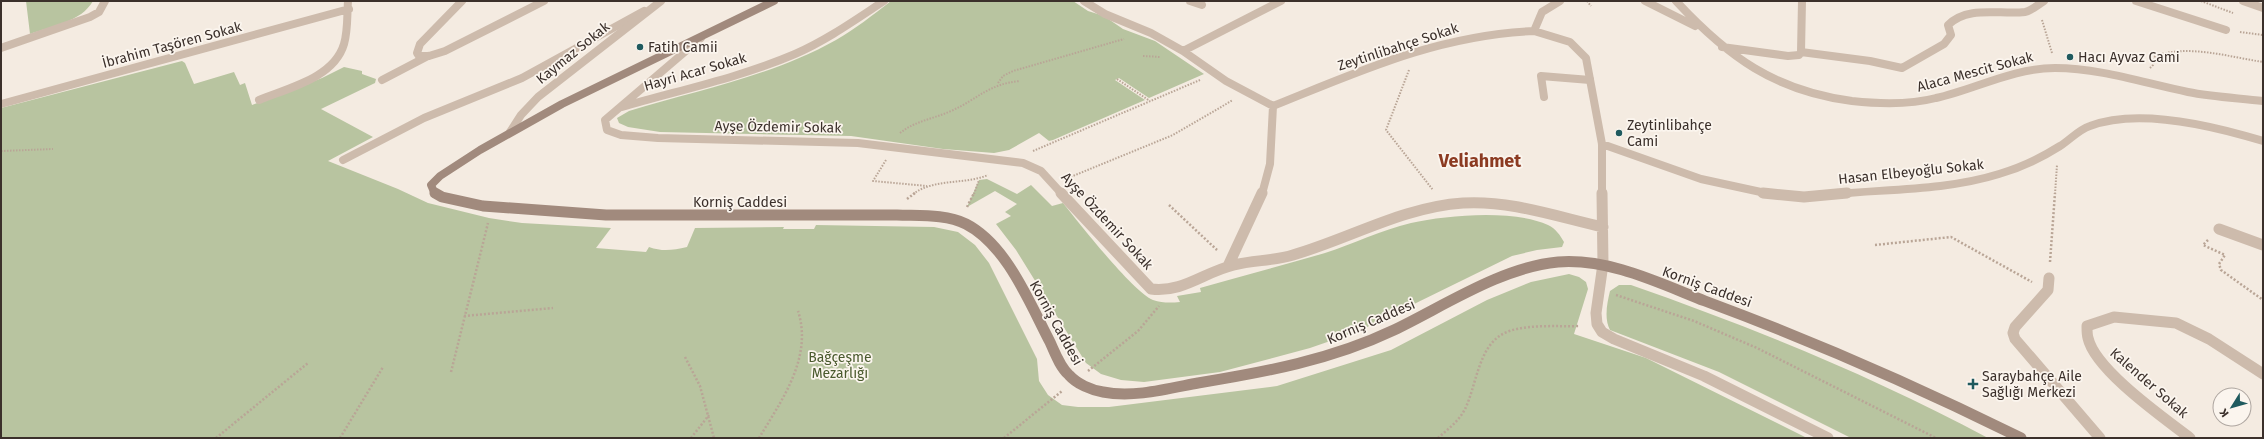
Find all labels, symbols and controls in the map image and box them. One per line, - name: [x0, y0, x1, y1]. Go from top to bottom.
- street label: İbrahim Taşören Sokak: [100, 17, 244, 72]
- street label: Kaymaz Sokak: [533, 18, 614, 88]
- street label: Zeytinlibahçe Sokak: [1335, 19, 1461, 75]
- place label: Fatih Camii: [648, 39, 718, 56]
- marker: Fatih Camii: [635, 42, 645, 52]
- street label: Alaca Mescit Sokak: [1915, 48, 2036, 96]
- street label: Hayri Acar Sokak: [642, 49, 749, 95]
- place label: Hacı Ayvaz Cami: [2078, 49, 2180, 66]
- marker: Hacı Ayvaz Cami: [2065, 52, 2075, 62]
- street label: Ayşe Özdemir Sokak: [714, 116, 842, 137]
- place label: Zeytinlibahçe Cami: [1627, 117, 1712, 150]
- marker: Zeytinlibahçe Cami: [1614, 128, 1624, 138]
- district label: Veliahmet: [1438, 150, 1522, 172]
- street label: Hasan Elbeyoğlu Sokak: [1837, 156, 1985, 188]
- street label: Ayşe Özdemir Sokak: [1058, 168, 1158, 274]
- street label: Korniş Caddesi: [693, 194, 787, 211]
- street label: Korniş Caddesi: [1660, 263, 1754, 311]
- street label: Korniş Caddesi: [1026, 278, 1086, 368]
- street label: Korniş Caddesi: [1324, 296, 1418, 348]
- street label: Kalender Sokak: [2106, 344, 2192, 422]
- park label: Bağçeşme Mezarlığı: [808, 349, 872, 382]
- place label: Saraybahçe Aile Sağlığı Merkezi: [1982, 368, 2082, 401]
- marker: Saraybahçe Aile Sağlığı Merkezi: [1967, 378, 1979, 390]
- north arrow: [2212, 387, 2252, 427]
- text: K: [2217, 405, 2232, 419]

